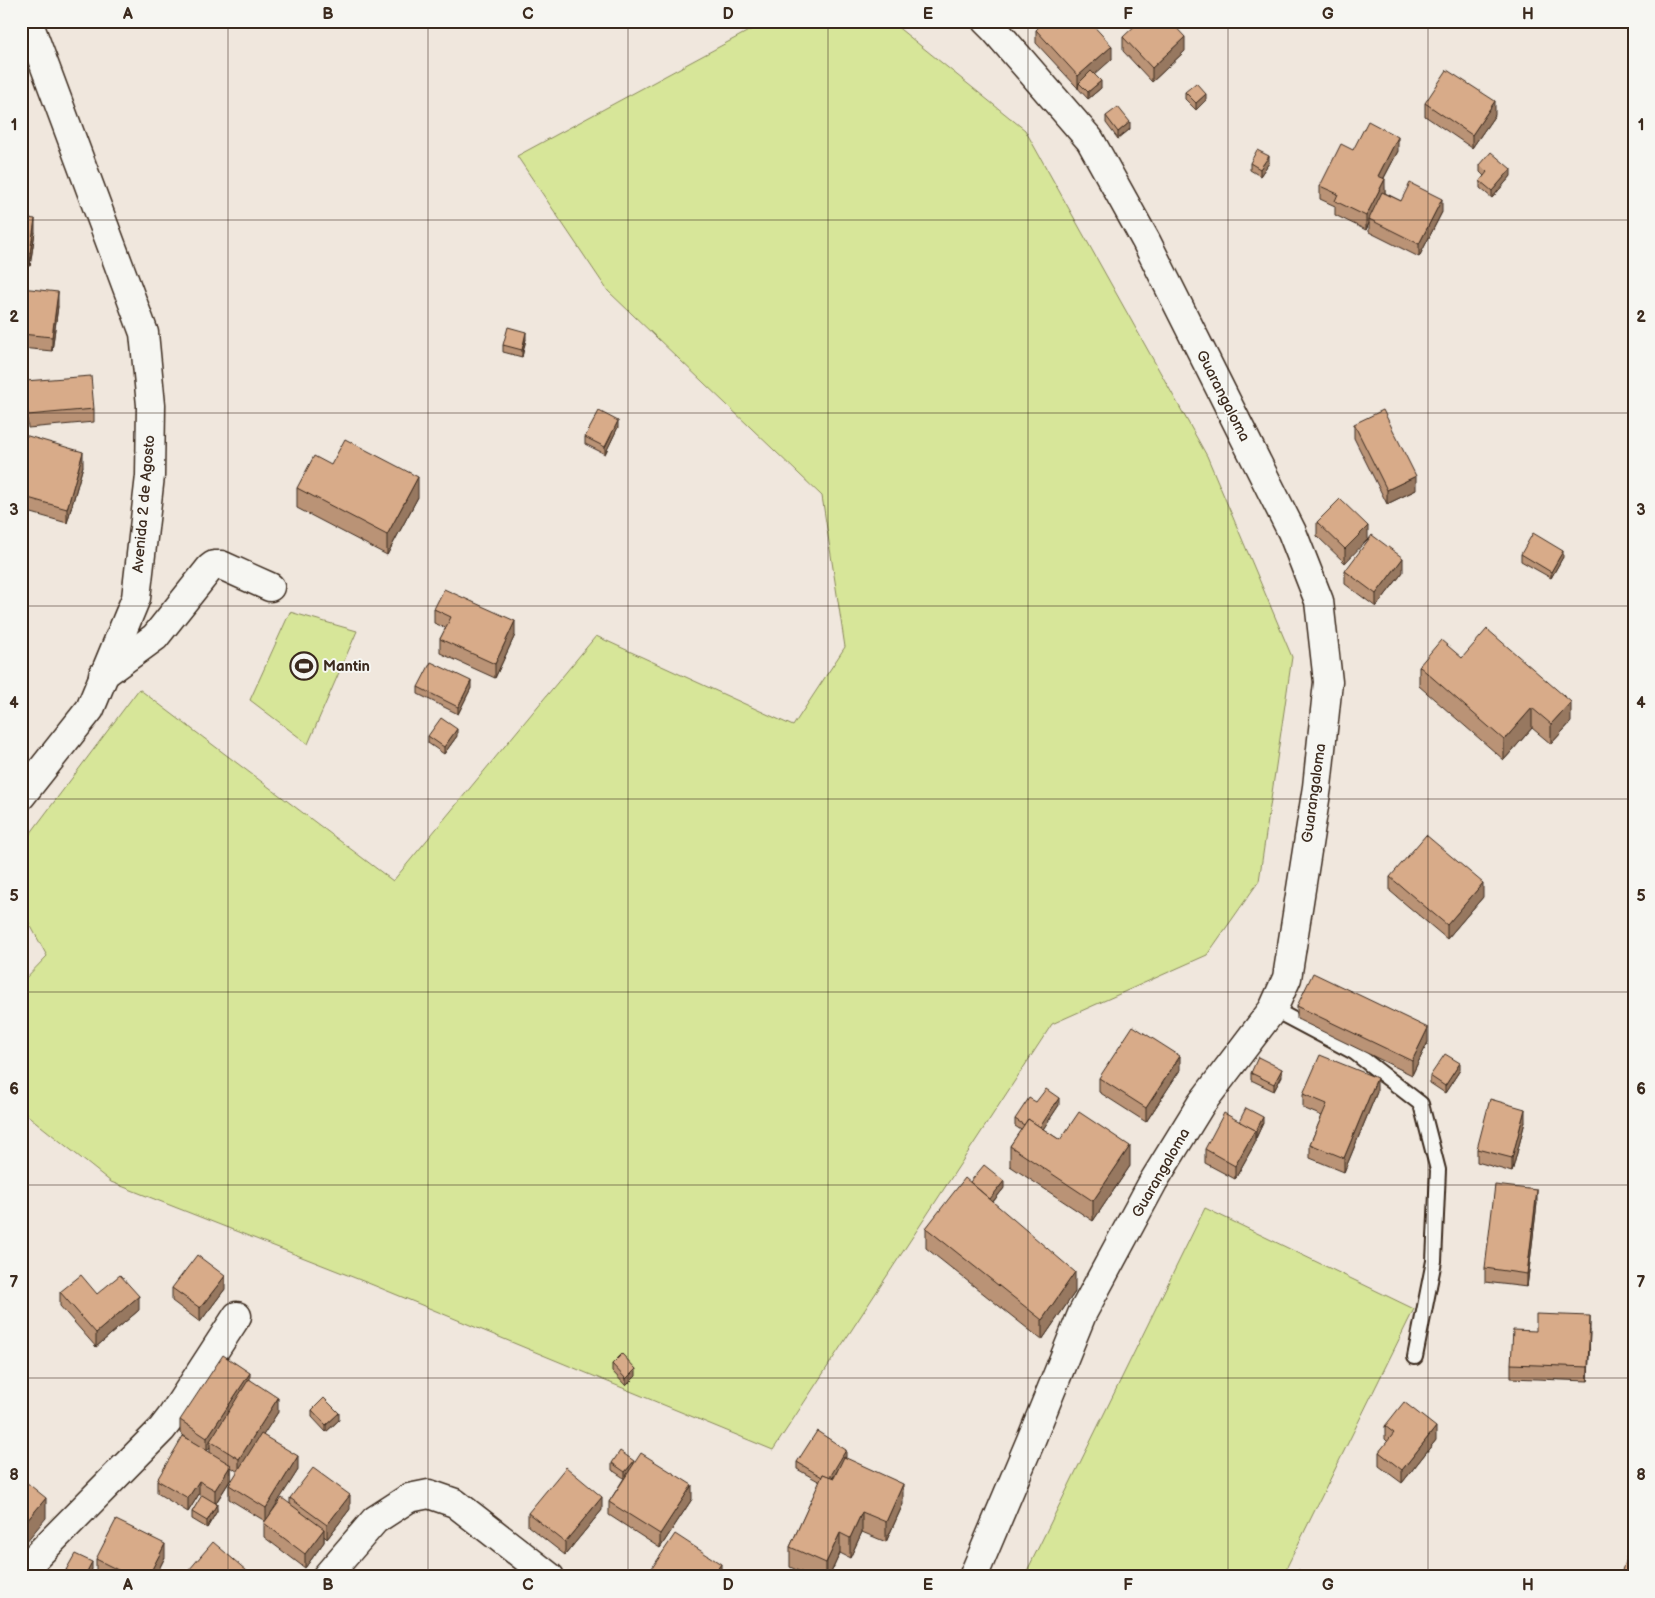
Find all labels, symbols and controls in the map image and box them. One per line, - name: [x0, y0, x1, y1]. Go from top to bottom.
- text: A: [122, 5, 133, 24]
- text: B: [322, 5, 334, 24]
- text: C: [522, 5, 534, 24]
- text: D: [722, 5, 734, 24]
- text: E: [923, 5, 933, 24]
- text: F: [1123, 5, 1133, 24]
- text: G: [1322, 5, 1334, 24]
- text: H: [1522, 5, 1534, 24]
- text: 1: [11, 116, 17, 135]
- text: 1: [1638, 116, 1644, 135]
- text: 2: [9, 308, 19, 327]
- text: 2: [1636, 308, 1646, 327]
- street label: Guarangaloma: [1192, 347, 1254, 445]
- street label: Avenida 2 de Agosto: [129, 434, 159, 574]
- text: 3: [9, 501, 19, 520]
- text: 3: [1636, 501, 1646, 520]
- sports icon: Mantin: [289, 651, 319, 681]
- place label: Mantin: [323, 657, 370, 676]
- text: 4: [9, 694, 19, 713]
- text: 4: [1636, 694, 1646, 713]
- street label: Guarangaloma: [1298, 742, 1330, 844]
- text: 5: [9, 887, 19, 906]
- text: 5: [1636, 887, 1646, 906]
- text: 6: [9, 1080, 19, 1099]
- text: 6: [1636, 1080, 1646, 1099]
- street label: Guarangaloma: [1128, 1125, 1194, 1221]
- text: 7: [10, 1273, 19, 1292]
- text: 7: [1637, 1273, 1646, 1292]
- text: 8: [9, 1466, 19, 1485]
- text: 8: [1636, 1466, 1646, 1485]
- text: A: [122, 1576, 133, 1595]
- text: B: [322, 1576, 334, 1595]
- text: C: [522, 1576, 534, 1595]
- text: D: [722, 1576, 734, 1595]
- text: E: [923, 1576, 933, 1595]
- text: F: [1123, 1576, 1133, 1595]
- text: G: [1322, 1576, 1334, 1595]
- text: H: [1522, 1576, 1534, 1595]

